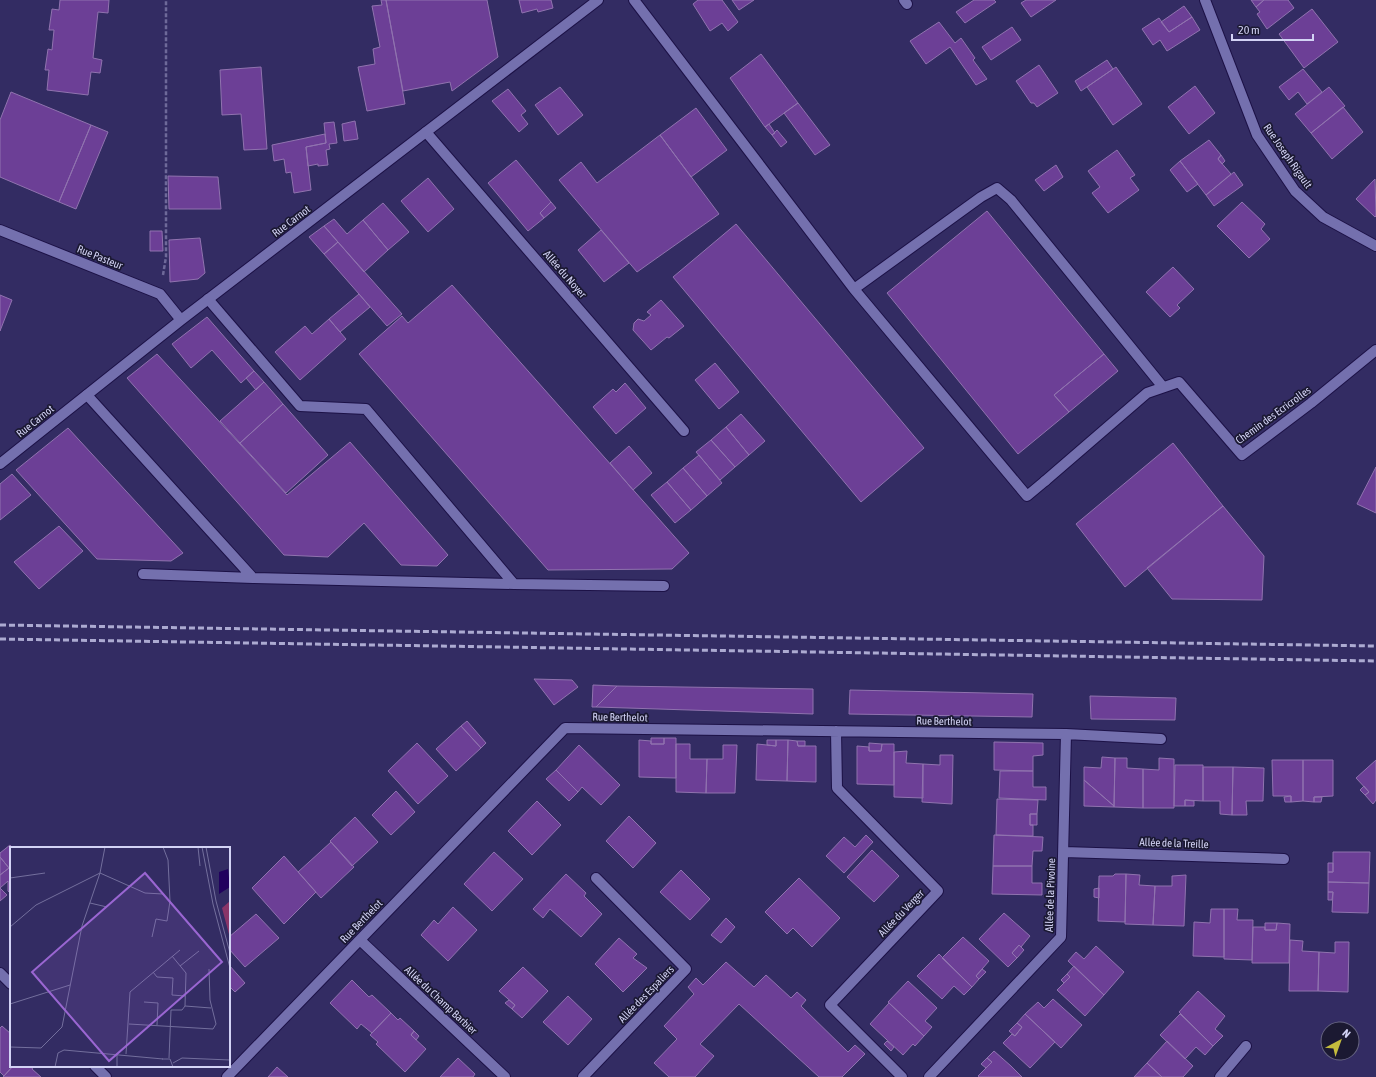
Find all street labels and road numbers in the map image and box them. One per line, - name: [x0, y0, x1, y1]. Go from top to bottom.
- street label: Rue Joseph Rigault: [1261, 121, 1315, 191]
- street label: Rue Carnot: [270, 203, 312, 239]
- street label: Rue Pasteur: [75, 242, 125, 272]
- street label: Allée du Noyer: [541, 248, 589, 301]
- street label: Chemin des Ecricrolles: [1233, 384, 1313, 446]
- street label: Rue Carnot: [14, 402, 56, 440]
- street label: Rue Berthelot: [592, 711, 648, 723]
- street label: Rue Berthelot: [916, 715, 972, 727]
- street label: Allée de la Treille: [1139, 836, 1209, 850]
- street label: Allée de la Pivoine: [1043, 858, 1057, 932]
- street label: Allée du Verger: [876, 887, 927, 939]
- street label: Rue Berthelot: [337, 897, 385, 945]
- street label: Allée du Champ Barbier: [402, 963, 480, 1037]
- street label: Allée des Espaliers: [616, 963, 676, 1025]

